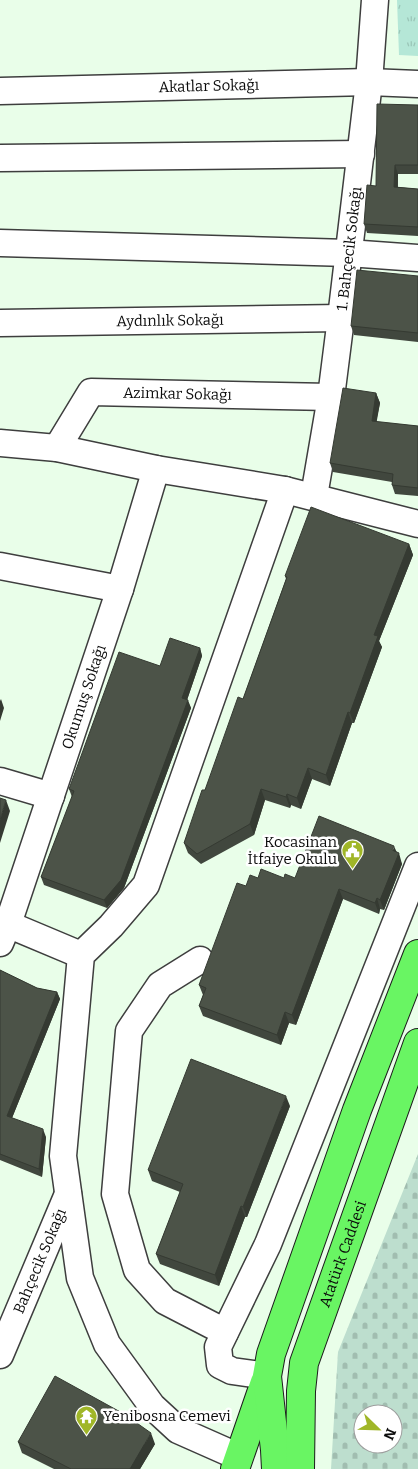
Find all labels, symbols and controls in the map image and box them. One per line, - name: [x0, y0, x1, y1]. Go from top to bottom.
- street label: Akatlar Sokağı: [158, 76, 260, 96]
- street label: 1. Bahçecik Sokağı: [333, 185, 366, 312]
- street label: Aydınlık Sokağı: [116, 311, 224, 330]
- street label: Azimkar Sokağı: [123, 384, 233, 404]
- street label: Okumuş Sokağı: [58, 642, 110, 752]
- place label: Kocasinan İtfaiye Okulu: [248, 833, 337, 868]
- public building icon: Kocasinan İtfaiye Okulu: [341, 839, 365, 870]
- street label: Atatürk Caddesi: [316, 1198, 370, 1309]
- street label: Bahçecik Sokağı: [10, 1205, 70, 1316]
- temple icon: Yenibosna Cemevi: [75, 1404, 99, 1435]
- north arrow: [353, 1404, 403, 1454]
- place label: Yenibosna Cemevi: [103, 1407, 231, 1425]
- text: N: [379, 1426, 399, 1442]

